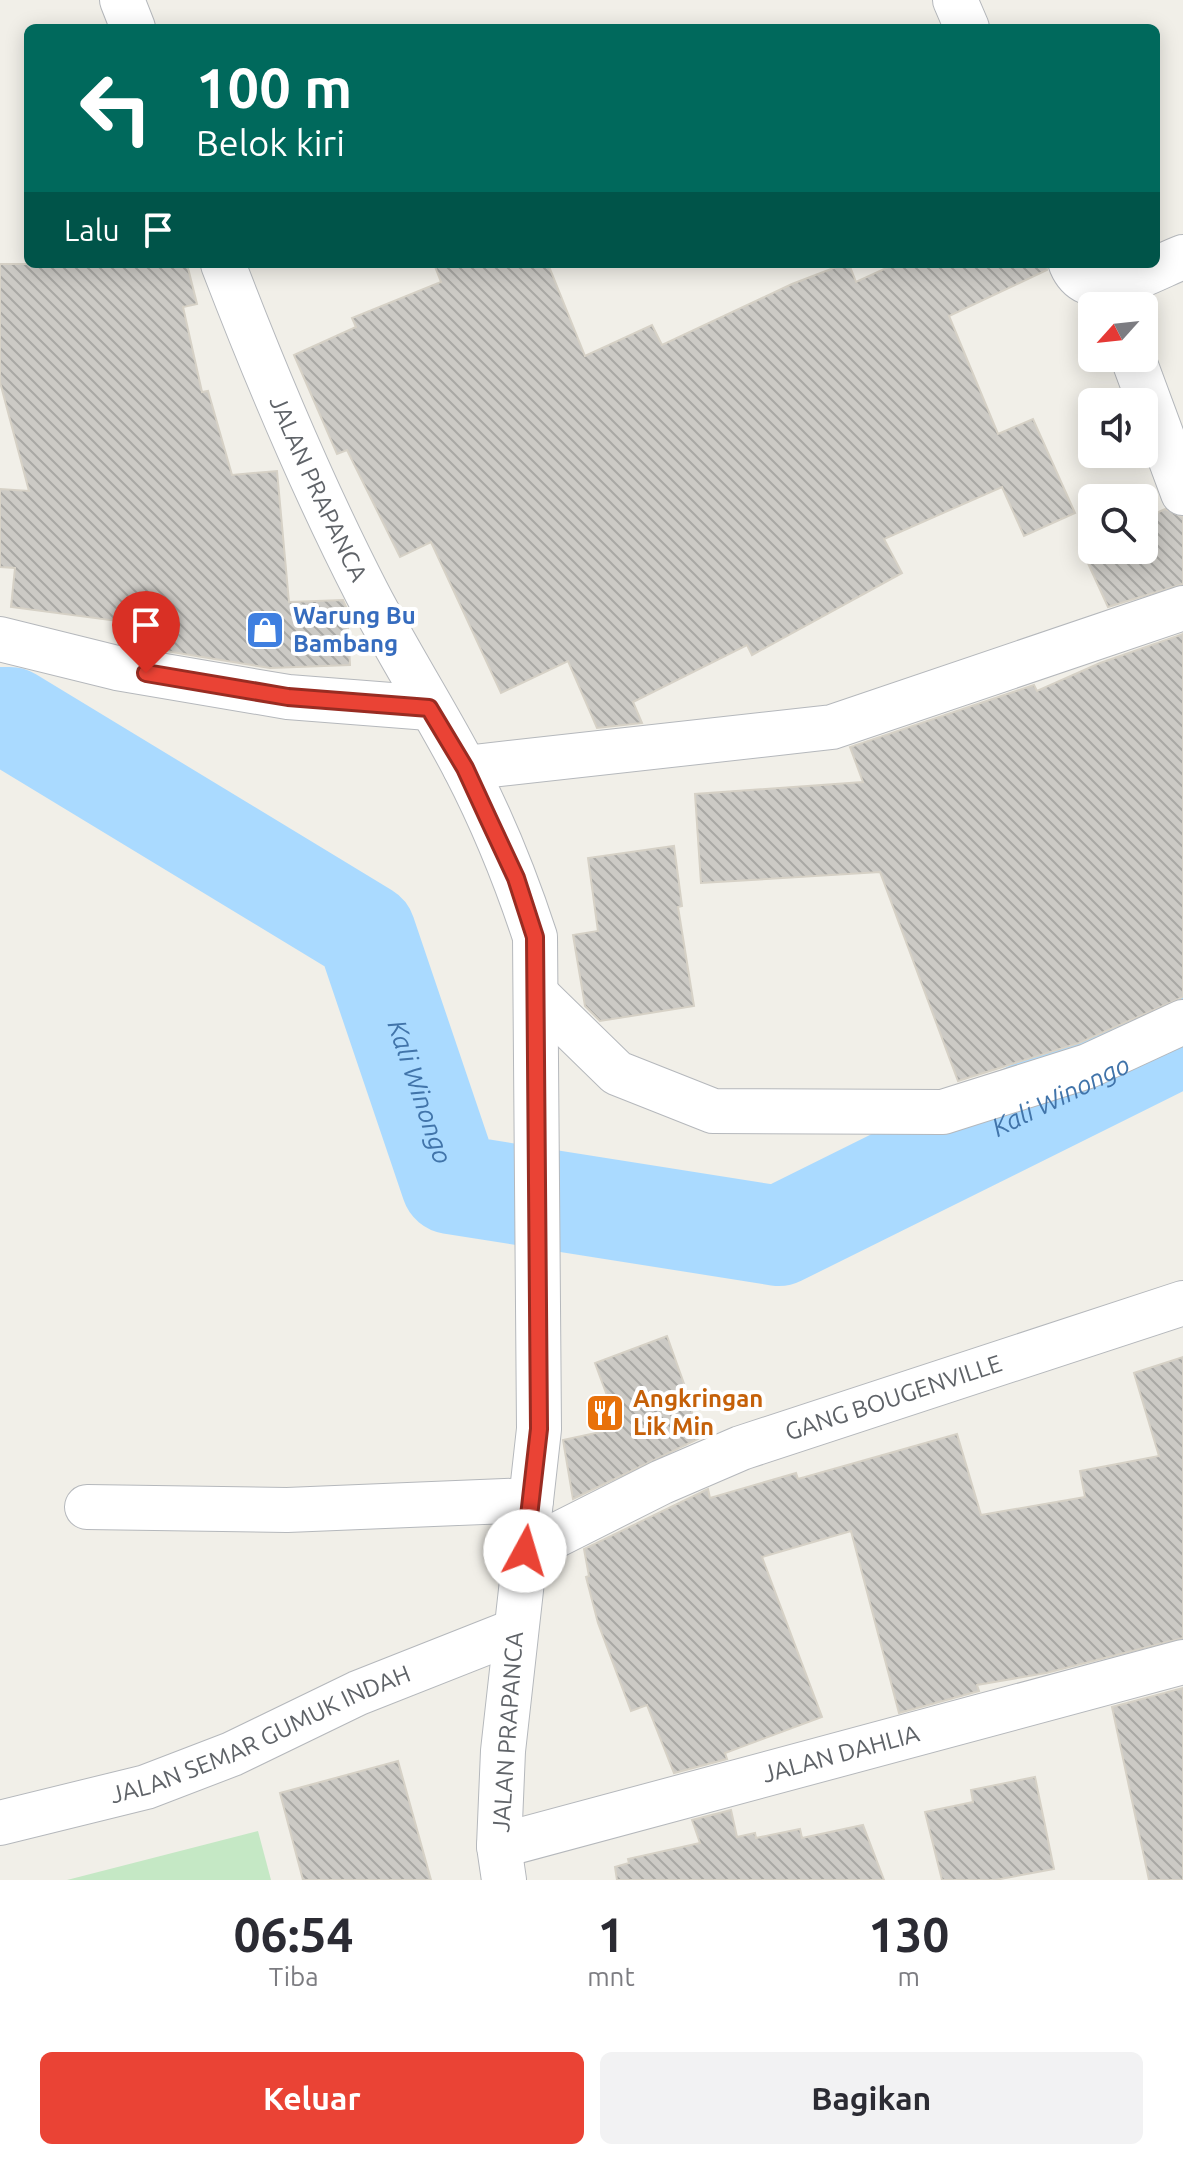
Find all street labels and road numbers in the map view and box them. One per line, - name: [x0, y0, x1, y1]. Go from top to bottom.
- street label: JALAN PRAPANCA: [264, 392, 373, 586]
- street label: GANG BOUGENVILLE: [782, 1349, 1005, 1446]
- street label: JALAN PRAPANCA: [487, 1630, 528, 1833]
- street label: JALAN SEMAR GUMUK INDAH: [108, 1660, 414, 1808]
- street label: JALAN DAHLIA: [759, 1719, 923, 1788]

